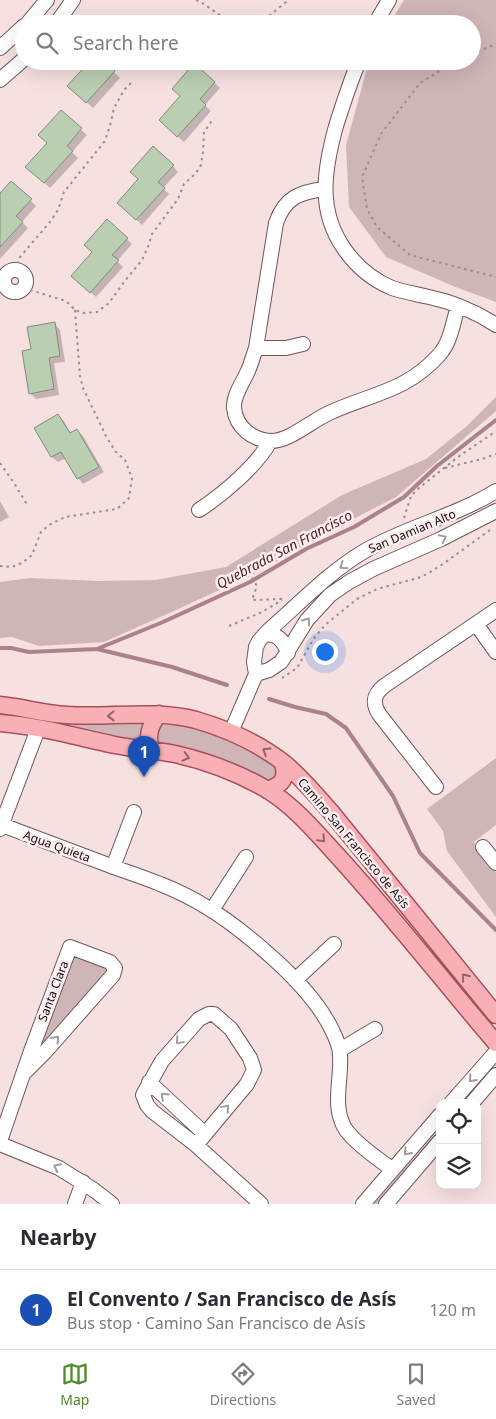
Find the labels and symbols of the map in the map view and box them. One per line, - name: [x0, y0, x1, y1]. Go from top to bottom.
- water label: Quebrada San Francisco: [213, 505, 355, 593]
- street label: San Damian Alto: [366, 505, 458, 557]
- one-way arrow: [438, 534, 447, 544]
- one-way arrow: [339, 560, 348, 569]
- one-way arrow: [301, 617, 310, 627]
- your location: [312, 639, 338, 665]
- one-way arrow: [106, 710, 114, 721]
- pin: 1: [128, 736, 160, 777]
- one-way arrow: [262, 748, 271, 758]
- one-way arrow: [181, 751, 190, 762]
- street label: Camino San Francisco de Asís: [294, 774, 414, 912]
- street label: Agua Quieta: [21, 826, 93, 866]
- one-way arrow: [316, 834, 325, 843]
- street label: Santa Clara: [34, 958, 72, 1024]
- one-way arrow: [462, 974, 471, 983]
- one-way arrow: [51, 1036, 60, 1045]
- one-way arrow: [176, 1036, 185, 1045]
- one-way arrow: [469, 1073, 478, 1082]
- one-way arrow: [161, 1093, 170, 1102]
- one-way arrow: [221, 1104, 230, 1113]
- one-way arrow: [405, 1146, 413, 1155]
- one-way arrow: [53, 1163, 62, 1173]

